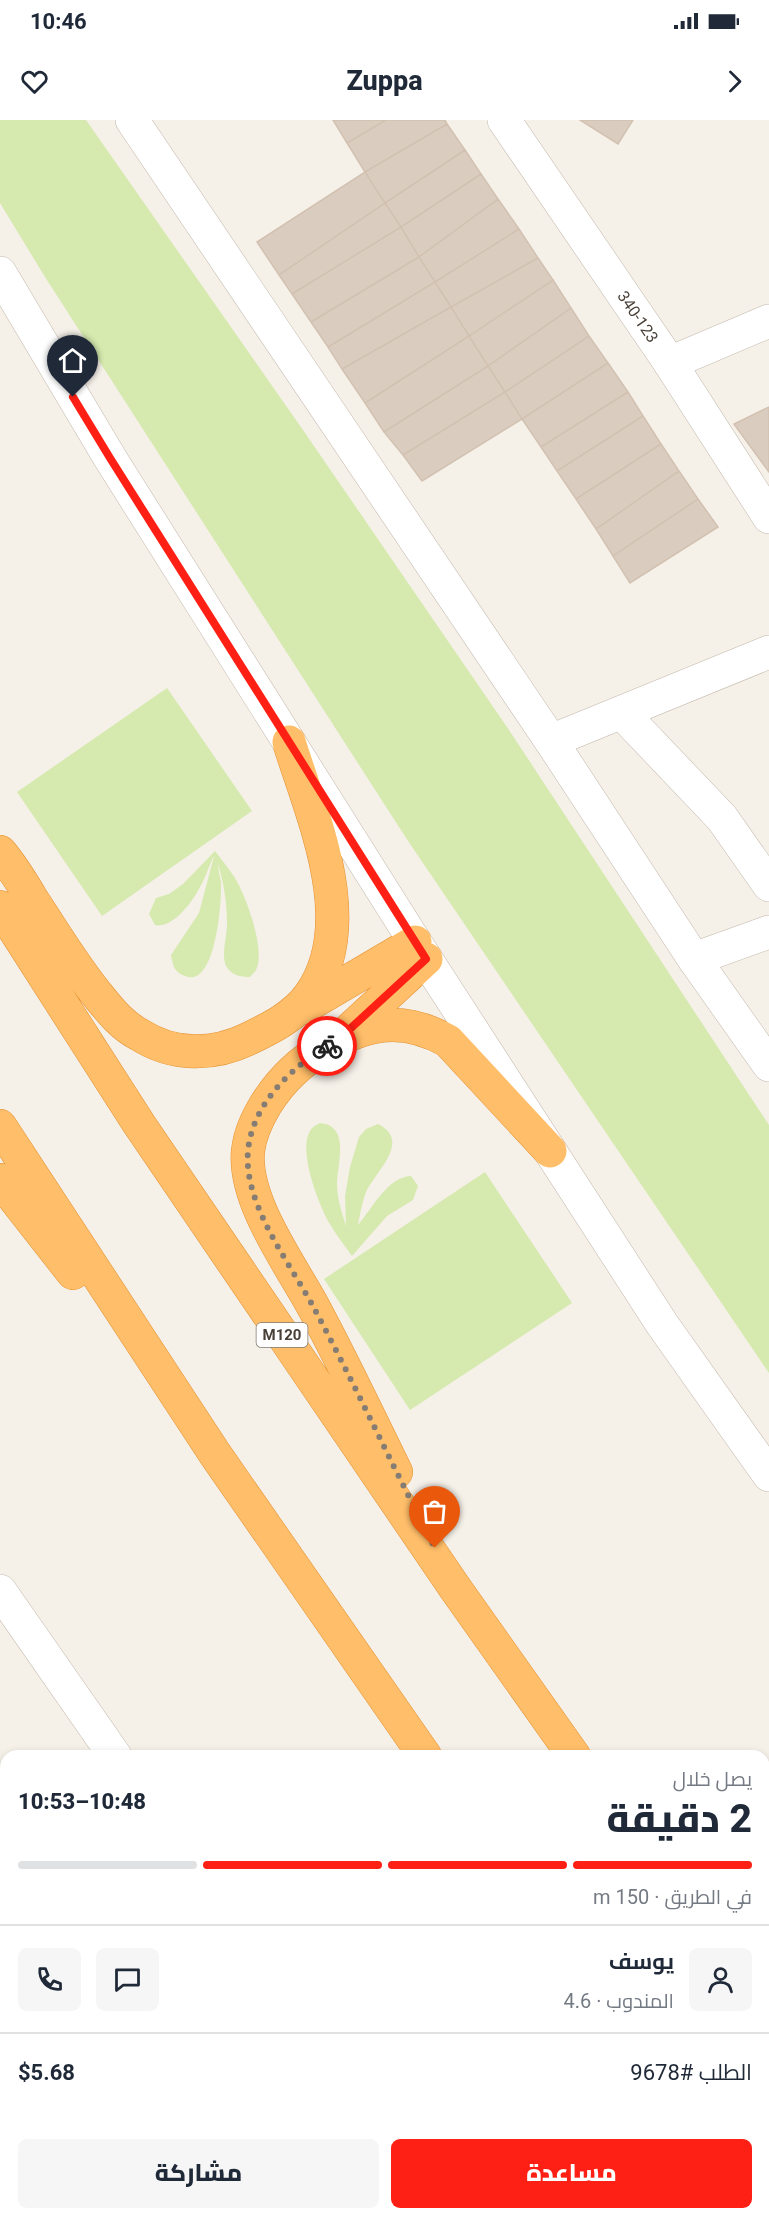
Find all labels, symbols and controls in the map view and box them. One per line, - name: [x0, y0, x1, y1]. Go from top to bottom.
- text: 10:46: [30, 9, 87, 34]
- icon: heart: [18, 65, 51, 98]
- text: Zuppa: [346, 65, 423, 97]
- icon: forward: [718, 65, 751, 98]
- street label: 340-123: [614, 287, 663, 346]
- pin: [47, 335, 98, 397]
- icon: home: [56, 344, 89, 377]
- courier: [297, 1016, 357, 1076]
- icon: bike: [311, 1030, 344, 1063]
- road number: M120: [256, 1323, 308, 1347]
- pin: [409, 1486, 460, 1548]
- icon: bag: [418, 1495, 451, 1528]
- text: يصل خلال: [673, 1767, 752, 1791]
- text: 10:48–10:53: [18, 1789, 146, 1814]
- text: 2 دقيقة: [607, 1796, 752, 1842]
- text: في الطريق · 150 m: [593, 1885, 752, 1909]
- button: phone: [18, 1948, 81, 2011]
- button: chat: [96, 1948, 159, 2011]
- button: person: [689, 1948, 752, 2011]
- text: يوسف: [609, 1949, 674, 1974]
- text: المندوب · 4.6: [563, 1989, 674, 2013]
- text: $5.68: [18, 2060, 75, 2085]
- text: الطلب #9678: [630, 2060, 752, 2085]
- button: مشاركة: [18, 2139, 379, 2208]
- button: مساعدة: [391, 2139, 752, 2208]

